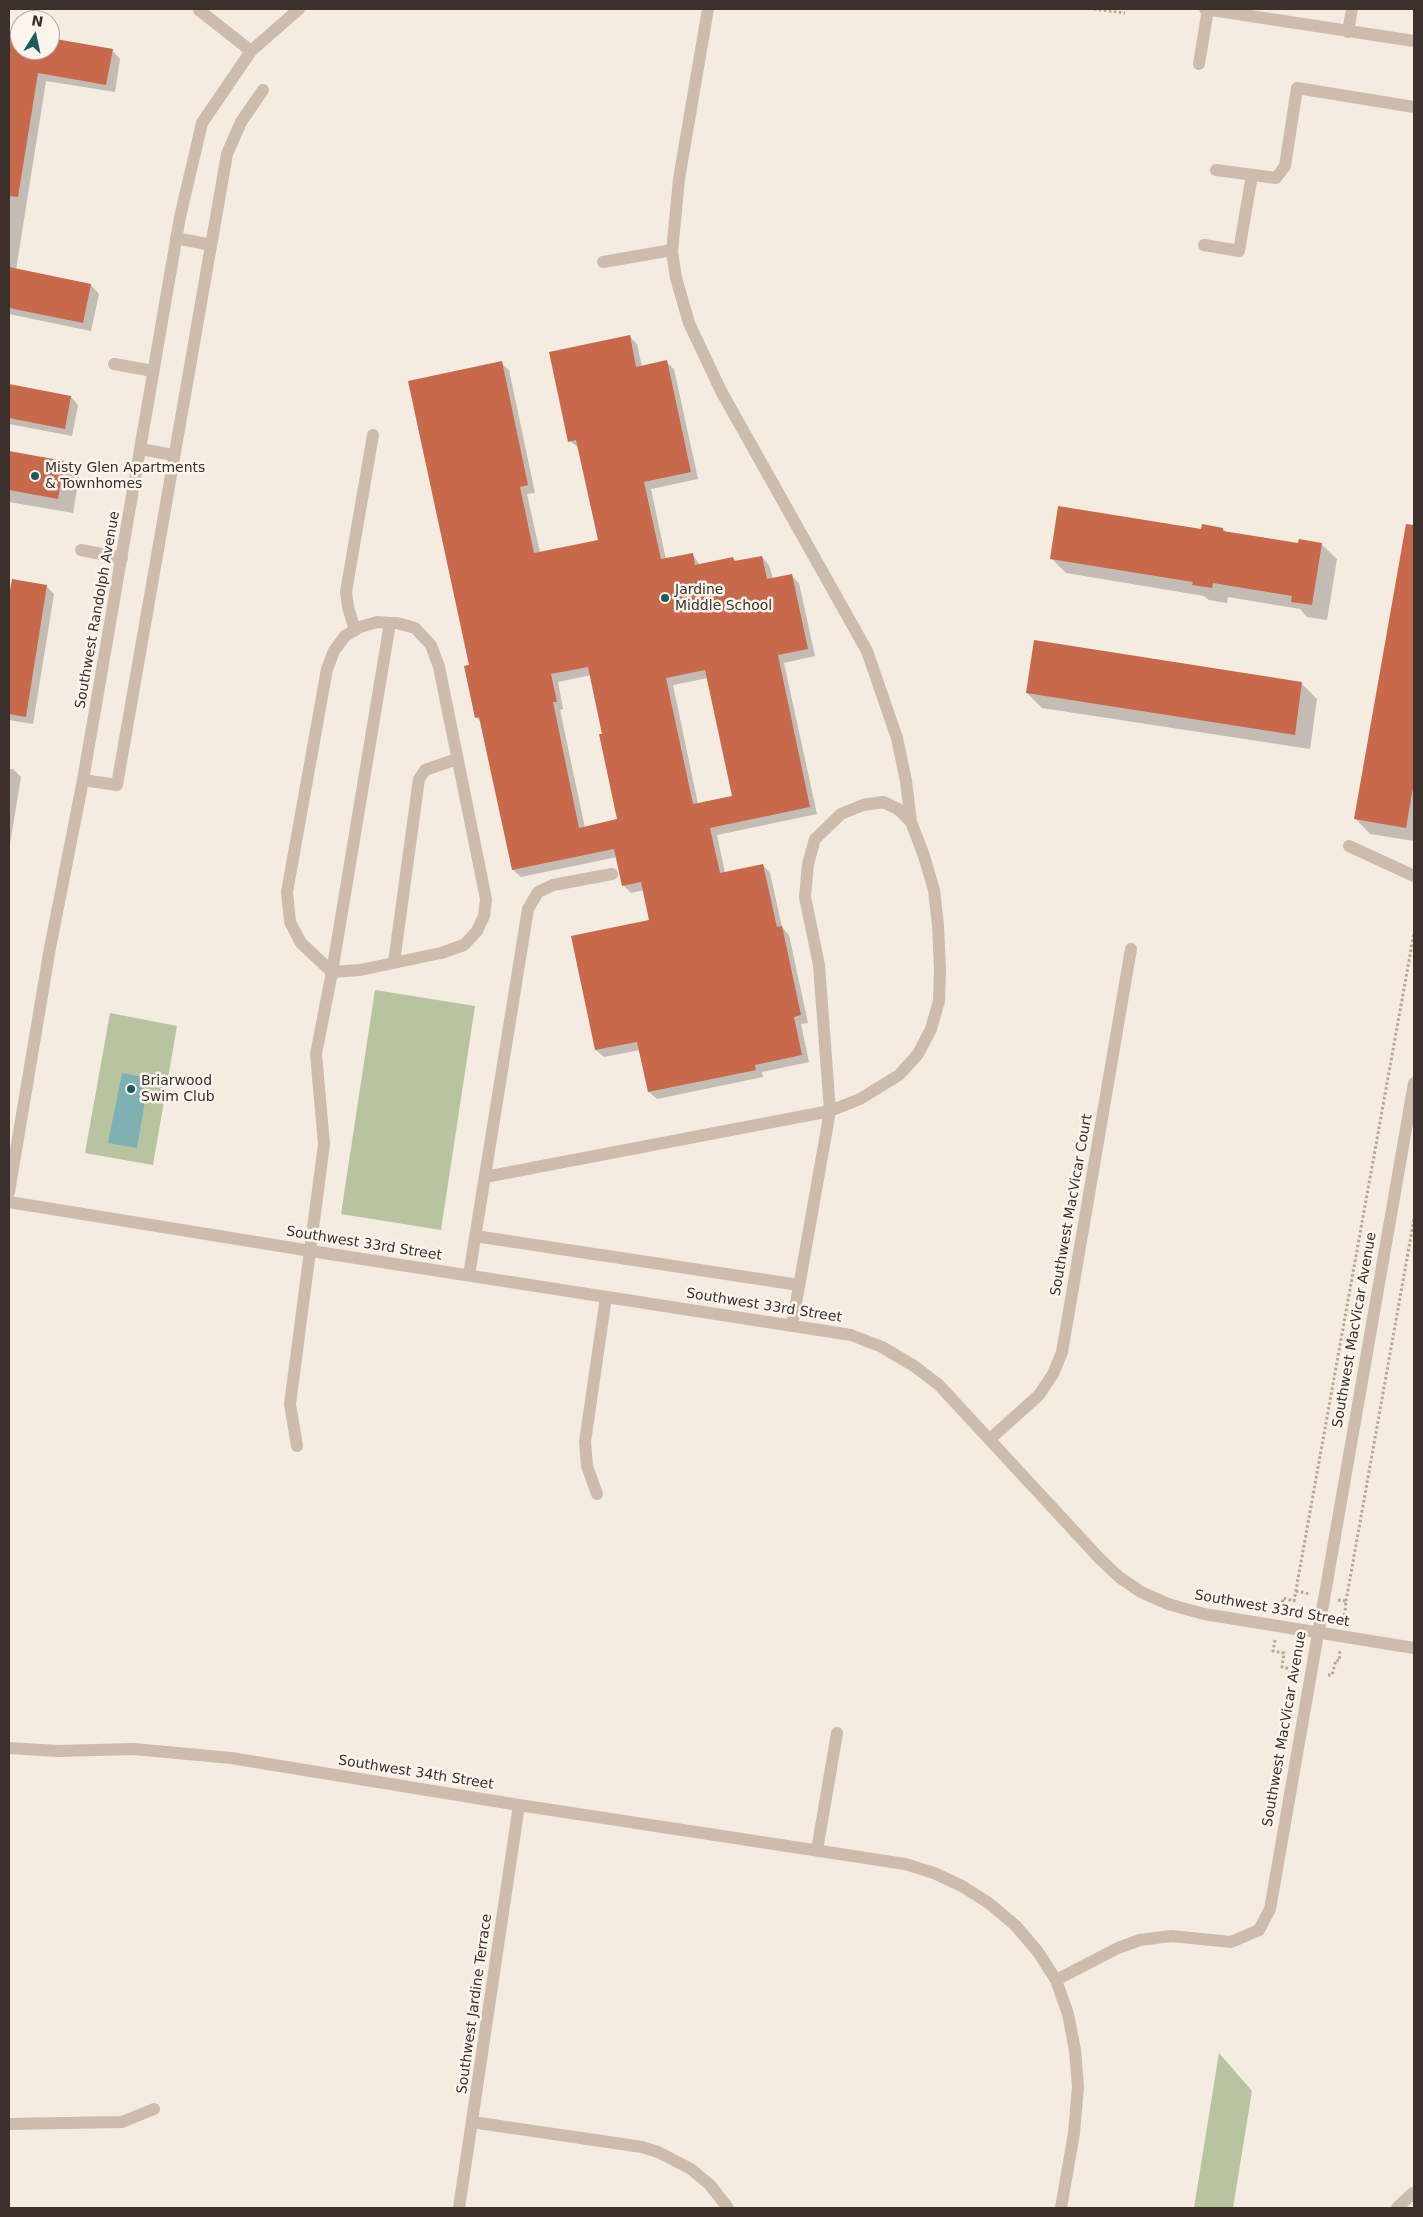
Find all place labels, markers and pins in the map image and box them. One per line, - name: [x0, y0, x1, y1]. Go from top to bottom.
- place label: Misty Glen Apartments & Townhomes: [45, 460, 205, 492]
- marker: Misty Glen Apartments & Townhomes: [29, 470, 41, 482]
- place label: Jardine Middle School: [675, 582, 772, 614]
- marker: Jardine Middle School: [659, 592, 671, 604]
- place label: Briarwood Swim Club: [141, 1073, 215, 1106]
- marker: Briarwood Swim Club: [125, 1083, 137, 1095]

